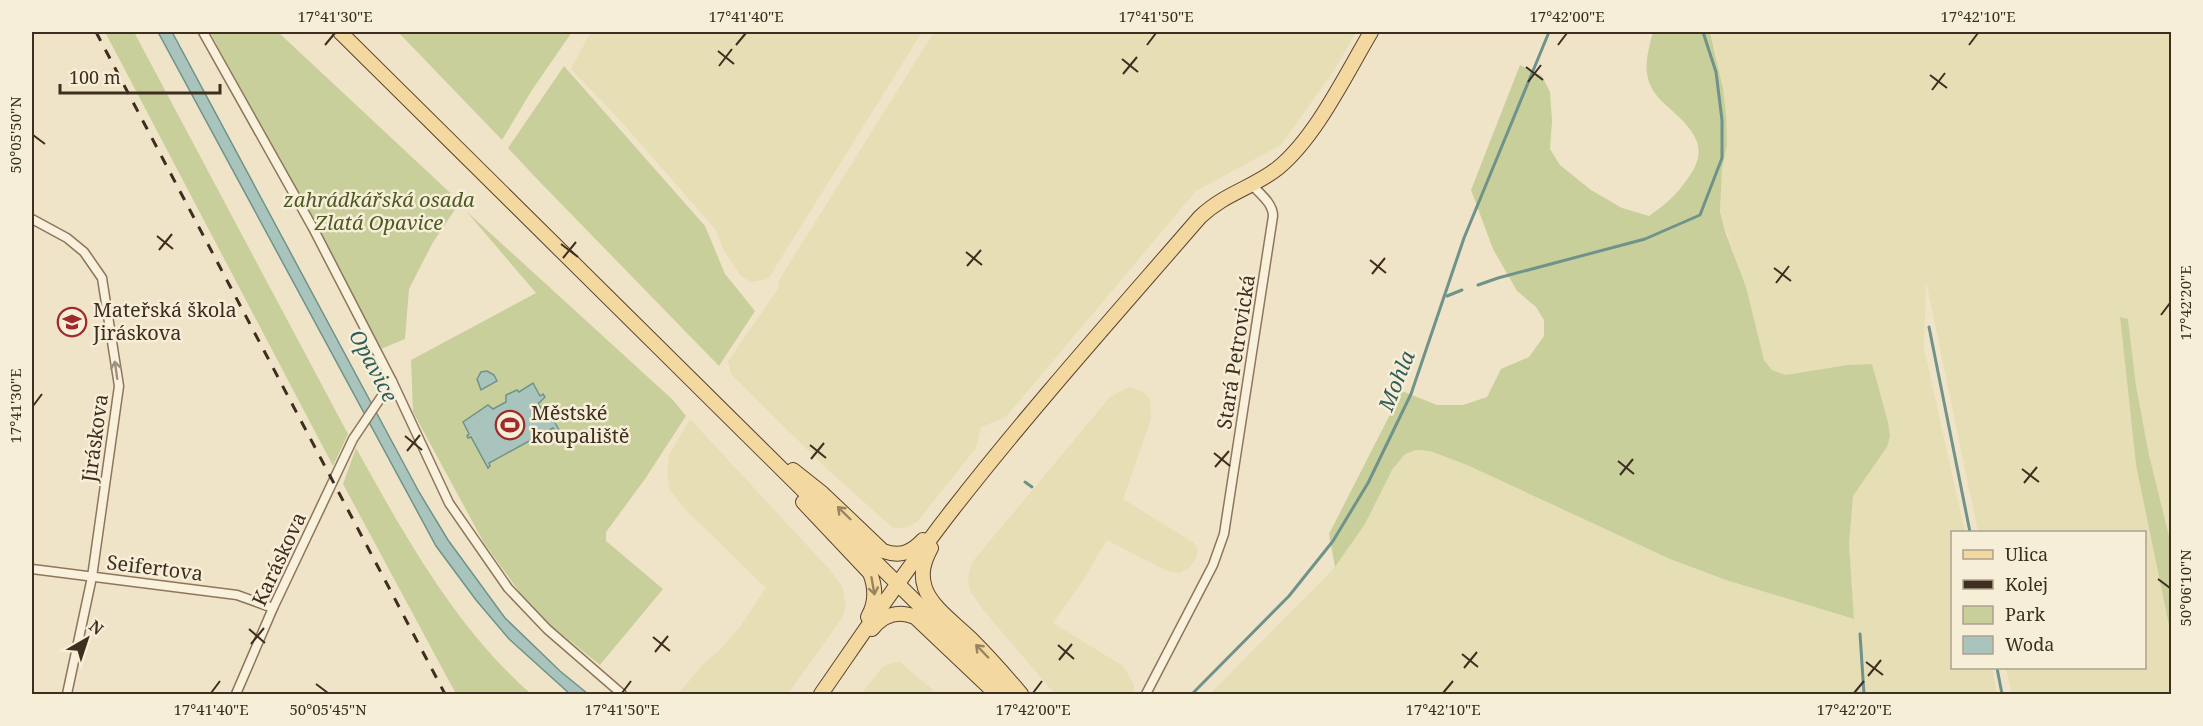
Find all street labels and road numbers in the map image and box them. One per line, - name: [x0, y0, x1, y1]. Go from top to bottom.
- street label: Stará Petrovická: [1210, 273, 1261, 431]
- street label: Jiráskova: [75, 392, 114, 485]
- street label: Karáskova: [245, 508, 312, 610]
- street label: Seifertova: [105, 548, 205, 587]

